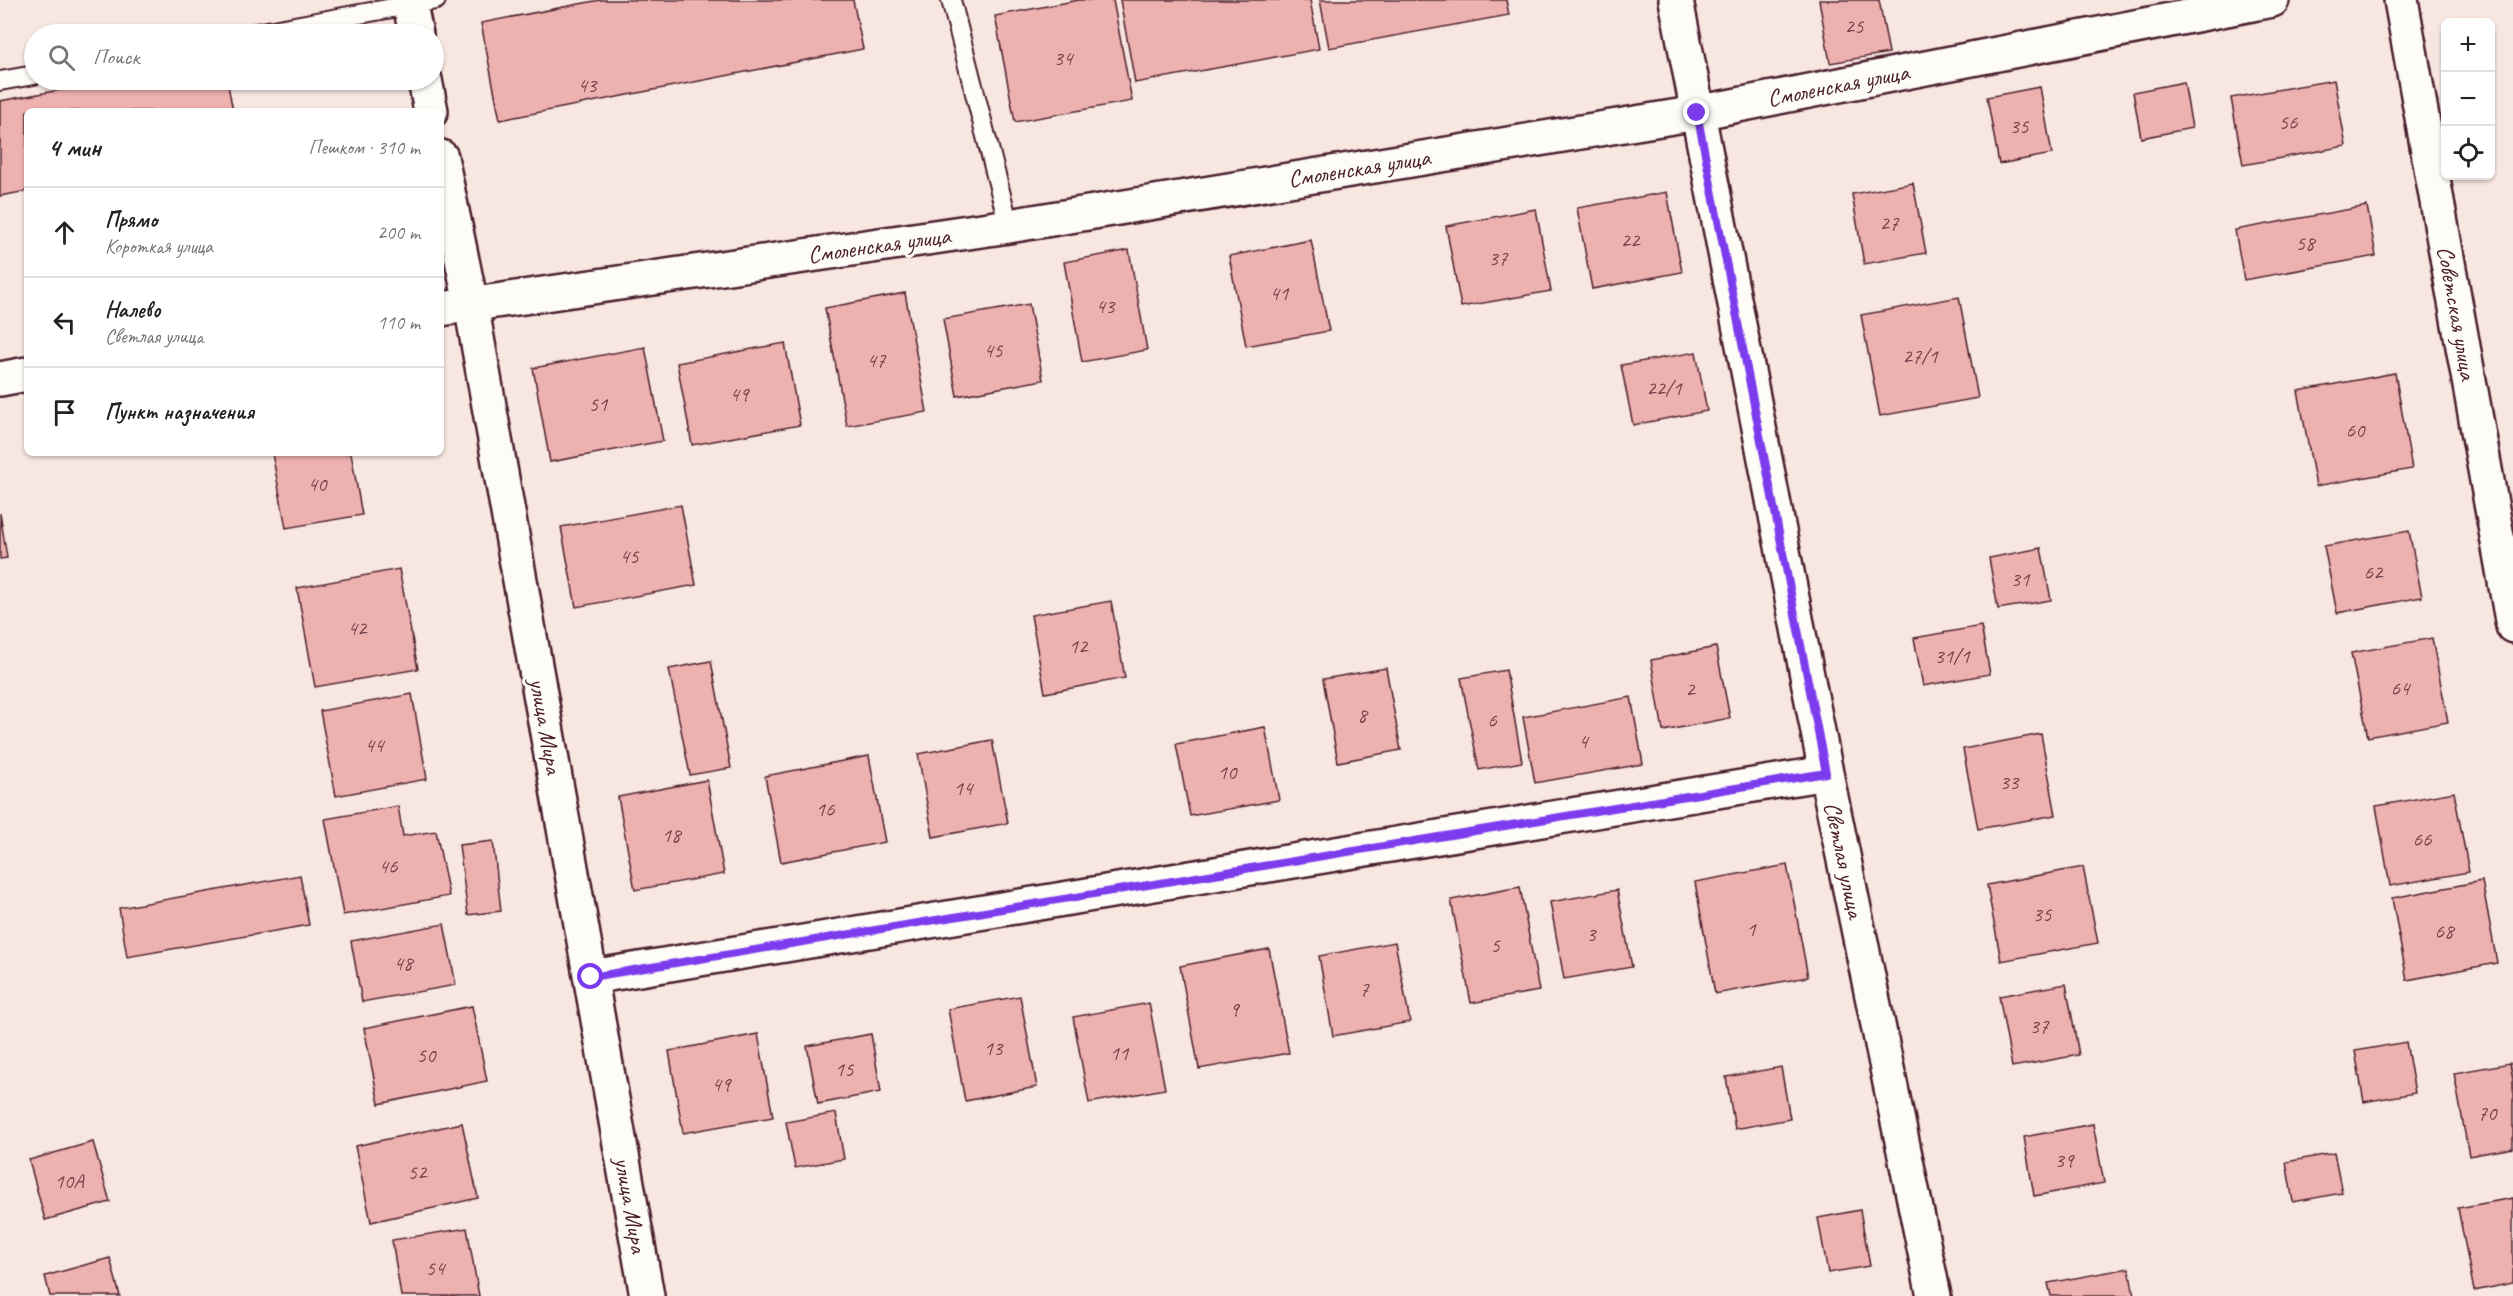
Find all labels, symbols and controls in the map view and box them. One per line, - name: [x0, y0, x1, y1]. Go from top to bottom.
- house number: 25: [1845, 13, 1865, 39]
- map controls: [2441, 18, 2495, 180]
- button: +: [2441, 18, 2495, 72]
- search box: [24, 24, 444, 90]
- icon: search: [45, 41, 78, 74]
- text: Поиск: [93, 43, 139, 71]
- house number: 34: [1054, 45, 1075, 71]
- street label: Смоленская улица: [1765, 56, 1913, 113]
- house number: 43: [578, 72, 598, 98]
- button: −: [2441, 72, 2495, 126]
- route end: [1683, 99, 1709, 125]
- house number: 56: [2279, 109, 2298, 135]
- house number: 35: [2010, 113, 2030, 139]
- button: locate: [2441, 126, 2495, 180]
- text: 4 мин: [48, 131, 101, 164]
- text: Пешком · 310 m: [308, 135, 420, 160]
- street label: Смоленская улица: [1286, 142, 1434, 194]
- text: Прямо: [105, 206, 157, 234]
- house number: 27: [1880, 210, 1900, 236]
- icon: ahead: [48, 216, 81, 249]
- text: 200 m: [377, 220, 420, 245]
- street label: Смоленская улица: [806, 220, 954, 270]
- house number: 22: [1621, 227, 1641, 253]
- house number: 58: [2296, 230, 2317, 256]
- text: Короткая улица: [105, 234, 213, 259]
- street label: Советская улица: [2430, 244, 2484, 384]
- house number: 37: [1489, 245, 1509, 271]
- house number: 41: [1270, 280, 1290, 306]
- house number: 43: [1096, 293, 1116, 319]
- text: Налево: [105, 296, 161, 324]
- icon: left: [48, 306, 81, 339]
- text: 110 m: [377, 310, 420, 335]
- text: Светлая улица: [105, 324, 203, 349]
- house number: 45: [984, 337, 1004, 363]
- house number: 27/1: [1902, 343, 1939, 369]
- house number: 47: [867, 347, 887, 373]
- house number: 22/1: [1646, 375, 1683, 401]
- house number: 49: [730, 381, 750, 407]
- house number: 51: [589, 391, 609, 417]
- icon: arrive: [48, 396, 81, 429]
- text: Пункт назначения: [105, 398, 254, 426]
- house number: 60: [2346, 417, 2366, 443]
- house number: 40: [308, 471, 328, 497]
- house number: 45: [620, 543, 640, 569]
- house number: 62: [2364, 559, 2384, 585]
- house number: 31: [2011, 566, 2031, 592]
- house number: 42: [348, 615, 368, 641]
- house number: 12: [1069, 633, 1089, 659]
- house number: 31/1: [1934, 643, 1971, 669]
- street label: улица Мира: [522, 674, 569, 777]
- house number: 64: [2391, 675, 2412, 701]
- house number: 2: [1685, 676, 1696, 702]
- house number: 8: [1357, 702, 1369, 728]
- house number: 6: [1487, 707, 1497, 733]
- house number: 4: [1578, 728, 1590, 754]
- house number: 44: [365, 732, 386, 758]
- house number: 10: [1218, 759, 1238, 785]
- house number: 33: [2000, 769, 2020, 795]
- house number: 14: [954, 775, 975, 801]
- house number: 16: [816, 796, 835, 822]
- street label: Светлая улица: [1817, 799, 1871, 923]
- house number: 18: [662, 822, 683, 848]
- house number: 66: [2413, 826, 2432, 852]
- house number: 46: [379, 853, 398, 879]
- house number: 35: [2033, 901, 2053, 927]
- house number: 1: [1746, 916, 1757, 942]
- house number: 68: [2435, 918, 2456, 944]
- house number: 3: [1586, 921, 1597, 947]
- house number: 5: [1490, 932, 1501, 958]
- house number: 48: [394, 950, 415, 976]
- route start: [577, 963, 603, 989]
- house number: 7: [1359, 976, 1370, 1002]
- house number: 9: [1229, 996, 1240, 1022]
- house number: 37: [2030, 1013, 2050, 1039]
- house number: 13: [984, 1035, 1004, 1061]
- house number: 11: [1110, 1040, 1130, 1066]
- house number: 50: [417, 1042, 437, 1068]
- house number: 15: [835, 1056, 855, 1082]
- house number: 49: [712, 1071, 732, 1097]
- house number: 70: [2478, 1100, 2498, 1126]
- house number: 39: [2055, 1147, 2075, 1173]
- street label: улица Мира: [607, 1153, 654, 1256]
- house number: 52: [408, 1159, 428, 1185]
- house number: 10А: [54, 1168, 85, 1194]
- house number: 54: [426, 1255, 447, 1281]

